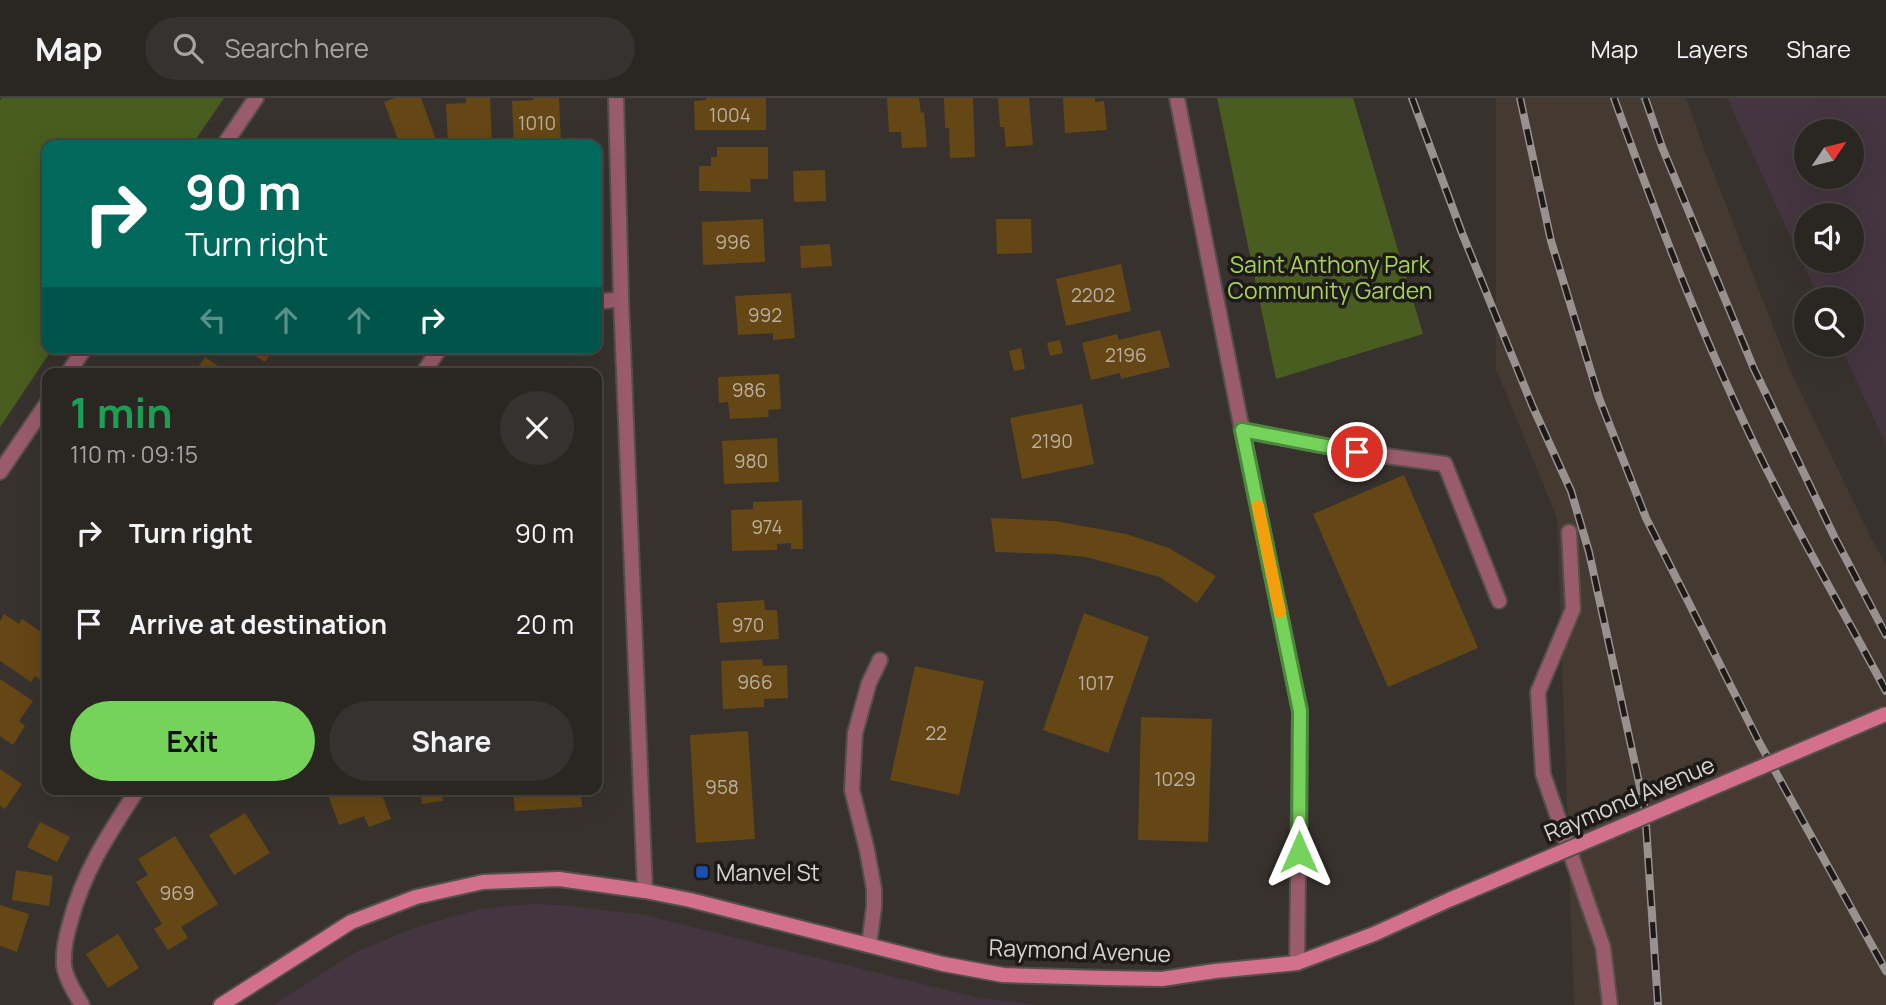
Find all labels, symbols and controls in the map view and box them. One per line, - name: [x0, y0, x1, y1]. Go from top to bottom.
- search box: [145, 17, 635, 80]
- text: Map: [35, 26, 103, 71]
- icon: search: [169, 29, 207, 67]
- text: Search here: [225, 30, 369, 66]
- text: Map: [1591, 32, 1638, 65]
- text: Layers: [1676, 32, 1748, 65]
- text: Share: [1786, 32, 1851, 65]
- house number: 1004: [709, 102, 751, 128]
- house number: 1010: [518, 110, 556, 136]
- north arrow: [1794, 119, 1864, 189]
- map controls: [1794, 119, 1864, 357]
- text: 90 m: [185, 158, 302, 225]
- icon: right: [70, 168, 161, 259]
- button: sound: [1794, 203, 1864, 273]
- text: Turn right: [185, 222, 328, 266]
- house number: 996: [715, 229, 751, 255]
- park label: Saint Anthony Park Community Garden: [1228, 248, 1432, 306]
- house number: 2202: [1071, 282, 1115, 308]
- button: search: [1794, 287, 1864, 357]
- icon: left: [194, 301, 232, 339]
- icon: ahead: [267, 301, 305, 339]
- icon: ahead: [340, 301, 378, 339]
- icon: right: [413, 301, 451, 339]
- house number: 992: [748, 302, 782, 328]
- house number: 2196: [1105, 342, 1147, 368]
- house number: 986: [732, 377, 766, 403]
- text: 1 min: [70, 383, 173, 441]
- button: close: [500, 391, 574, 465]
- pin: [1327, 422, 1387, 482]
- house number: 2190: [1031, 428, 1073, 454]
- icon: arrive: [1338, 433, 1376, 471]
- text: 110 m · 09:15: [70, 438, 198, 470]
- house number: 980: [734, 448, 768, 474]
- icon: right: [70, 514, 108, 552]
- house number: 974: [751, 514, 783, 540]
- text: Turn right: [129, 515, 253, 551]
- text: 90 m: [515, 515, 574, 551]
- icon: arrive: [70, 605, 108, 643]
- text: Arrive at destination: [129, 606, 387, 642]
- text: 20 m: [516, 606, 574, 642]
- house number: 970: [732, 612, 764, 638]
- house number: 966: [737, 669, 773, 695]
- house number: 1017: [1078, 670, 1114, 696]
- button: Exit: [70, 701, 315, 781]
- button: Share: [329, 701, 574, 781]
- house number: 22: [925, 720, 947, 746]
- street label: Raymond Avenue: [1539, 748, 1719, 848]
- house number: 1029: [1154, 766, 1196, 792]
- house number: 958: [705, 774, 739, 800]
- position arrow: [1262, 815, 1336, 889]
- place label: Manvel St: [716, 856, 820, 888]
- marker: Manvel St: [694, 864, 710, 880]
- house number: 969: [159, 880, 195, 906]
- street label: Raymond Avenue: [988, 931, 1172, 969]

